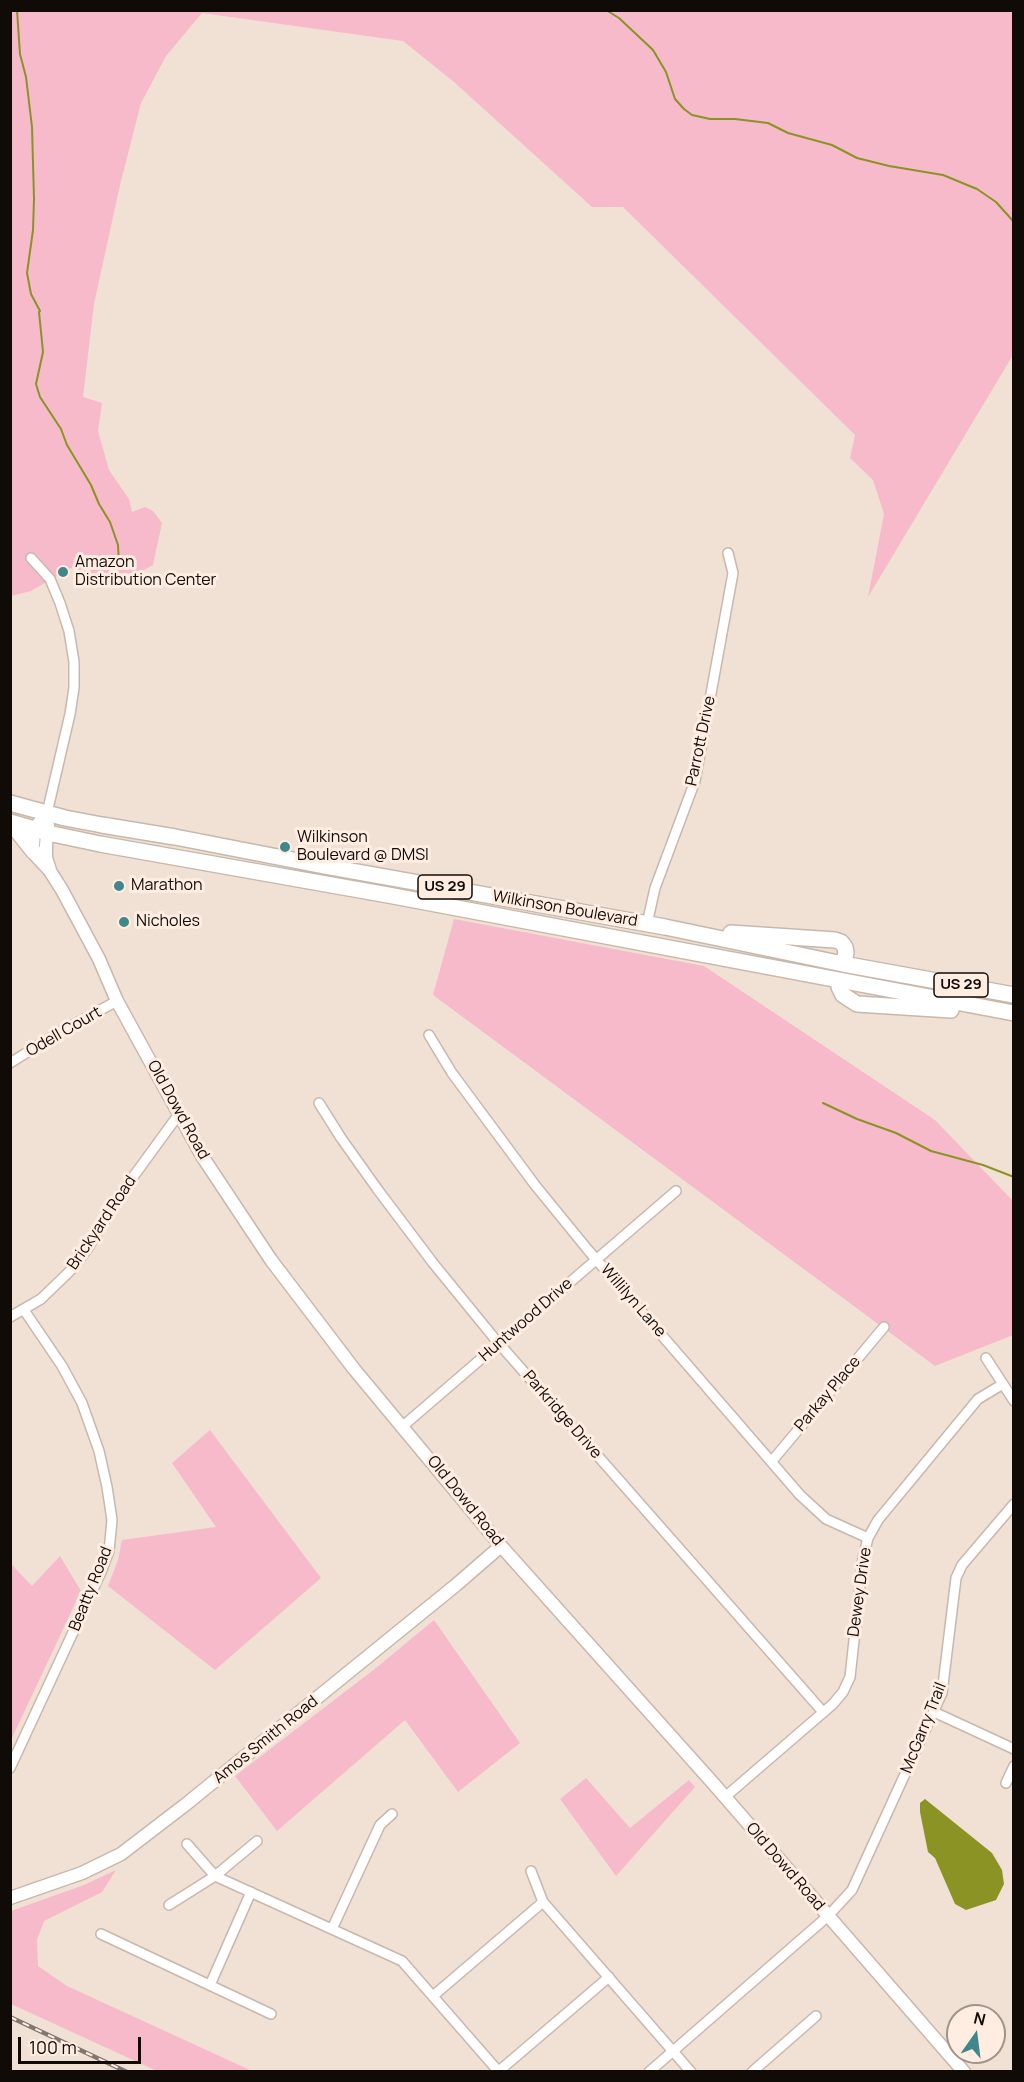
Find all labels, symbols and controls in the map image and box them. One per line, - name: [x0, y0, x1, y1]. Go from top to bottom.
- place label: Amazon Distribution Center: [75, 553, 216, 591]
- marker: Amazon Distribution Center: [56, 565, 70, 579]
- street label: Parrott Drive: [682, 694, 720, 788]
- place label: Wilkinson Boulevard @ DMSI: [297, 828, 429, 866]
- marker: Wilkinson Boulevard @ DMSI: [278, 840, 292, 854]
- road number: US 29: [418, 875, 472, 899]
- place label: Marathon: [131, 876, 203, 896]
- marker: Marathon: [112, 879, 126, 893]
- street label: Wilkinson Boulevard: [491, 887, 639, 931]
- place label: Nicholes: [136, 912, 200, 932]
- marker: Nicholes: [117, 915, 131, 929]
- road number: US 29: [934, 973, 988, 997]
- street label: Odell Court: [23, 1003, 105, 1061]
- street label: Old Dowd Road: [143, 1057, 213, 1163]
- street label: Brickyard Road: [63, 1172, 141, 1274]
- street label: Willilyn Lane: [596, 1261, 670, 1341]
- street label: Huntwood Drive: [475, 1274, 577, 1366]
- street label: Parkay Place: [791, 1353, 865, 1435]
- street label: Parkridge Drive: [519, 1367, 605, 1463]
- street label: Old Dowd Road: [423, 1452, 507, 1550]
- street label: Beatty Road: [65, 1544, 117, 1634]
- street label: Dewey Drive: [844, 1546, 876, 1638]
- street label: McGarry Trail: [897, 1680, 951, 1776]
- street label: Amos Smith Road: [210, 1692, 322, 1788]
- street label: Old Dowd Road: [742, 1819, 828, 1915]
- north arrow: [946, 2004, 1006, 2064]
- text: N: [972, 2006, 988, 2031]
- scale bar: [21, 2025, 144, 2063]
- text: 100 m: [29, 2035, 77, 2059]

